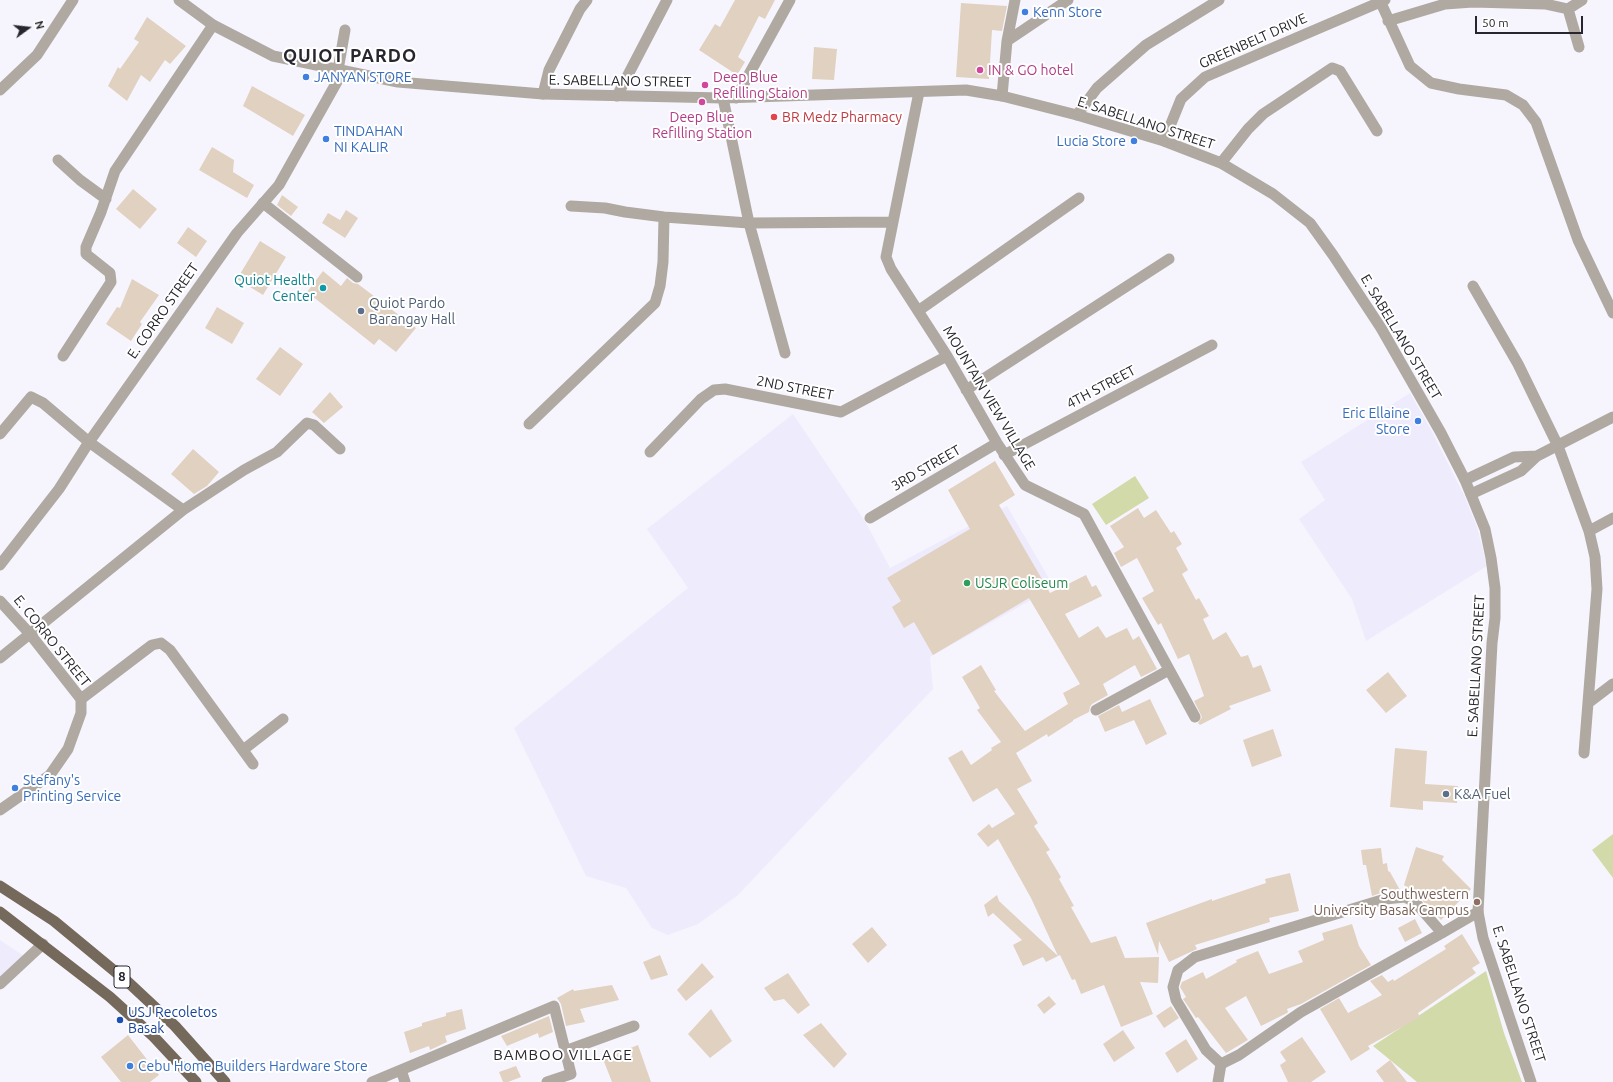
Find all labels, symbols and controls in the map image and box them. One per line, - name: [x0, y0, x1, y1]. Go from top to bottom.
- place label: Kenn Store: [1033, 4, 1102, 20]
- marker: Kenn Store: [1020, 7, 1030, 17]
- north arrow: [8, 8, 48, 48]
- scale bar: [1477, 8, 1585, 34]
- street label: GREENBELT DRIVE: [1197, 10, 1309, 72]
- text: 50 m: [1482, 16, 1509, 29]
- text: N: [33, 19, 46, 30]
- district label: QUIOT PARDO: [283, 45, 417, 67]
- place label: IN & GO hotel: [988, 62, 1074, 78]
- marker: IN & GO hotel: [975, 65, 985, 75]
- place label: JANYAN STORE: [314, 69, 412, 85]
- place label: Deep Blue Refilling Staion: [713, 69, 808, 102]
- street label: E. SABELLANO STREET: [548, 71, 692, 91]
- marker: JANYAN STORE: [301, 72, 311, 82]
- marker: Deep Blue Refilling Staion: [700, 80, 710, 90]
- street label: E. SABELLANO STREET: [1075, 93, 1217, 153]
- marker: Deep Blue Refilling Station: [697, 97, 707, 107]
- place label: Deep Blue Refilling Station: [652, 109, 752, 142]
- place label: BR Medz Pharmacy: [782, 109, 902, 125]
- marker: BR Medz Pharmacy: [769, 112, 779, 122]
- place label: TINDAHAN NI KALIR: [334, 123, 403, 156]
- place label: Lucia Store: [1057, 133, 1126, 149]
- marker: TINDAHAN NI KALIR: [321, 134, 331, 144]
- marker: Lucia Store: [1129, 136, 1139, 146]
- street label: E. CORRO STREET: [124, 260, 202, 362]
- street label: E. SABELLANO STREET: [1357, 271, 1445, 403]
- place label: Quiot Health Center: [234, 272, 315, 304]
- marker: Quiot Health Center: [318, 283, 328, 293]
- place label: Quiot Pardo Barangay Hall: [369, 295, 455, 328]
- marker: Quiot Pardo Barangay Hall: [356, 306, 366, 316]
- street label: MOUNTAIN VIEW VILLAGE: [939, 323, 1039, 473]
- street label: 4TH STREET: [1064, 362, 1138, 412]
- street label: 2ND STREET: [755, 372, 835, 404]
- place label: Eric Ellaine Store: [1342, 405, 1410, 438]
- marker: Eric Ellaine Store: [1413, 416, 1423, 426]
- street label: 3RD STREET: [888, 441, 964, 495]
- place label: USJR Coliseum: [975, 575, 1068, 591]
- marker: USJR Coliseum: [962, 578, 972, 588]
- street label: E. CORRO STREET: [10, 592, 94, 690]
- street label: E. SABELLANO STREET: [1464, 594, 1488, 738]
- place label: Stefany's Printing Service: [23, 772, 121, 804]
- marker: Stefany's Printing Service: [10, 783, 20, 793]
- place label: K&A Fuel: [1454, 786, 1511, 802]
- marker: K&A Fuel: [1441, 789, 1451, 799]
- place label: Southwestern University Basak Campus: [1314, 886, 1469, 918]
- marker: Southwestern University Basak Campus: [1472, 897, 1482, 907]
- street label: E. SABELLANO STREET: [1489, 923, 1549, 1065]
- road number: 8: [114, 966, 130, 988]
- place label: USJ Recoletos Basak: [128, 1004, 217, 1036]
- marker: USJ Recoletos Basak: [115, 1015, 125, 1025]
- district label: BAMBOO VILLAGE: [493, 1046, 633, 1064]
- place label: Cebu Home Builders Hardware Store: [138, 1058, 368, 1074]
- marker: Cebu Home Builders Hardware Store: [125, 1061, 135, 1071]

